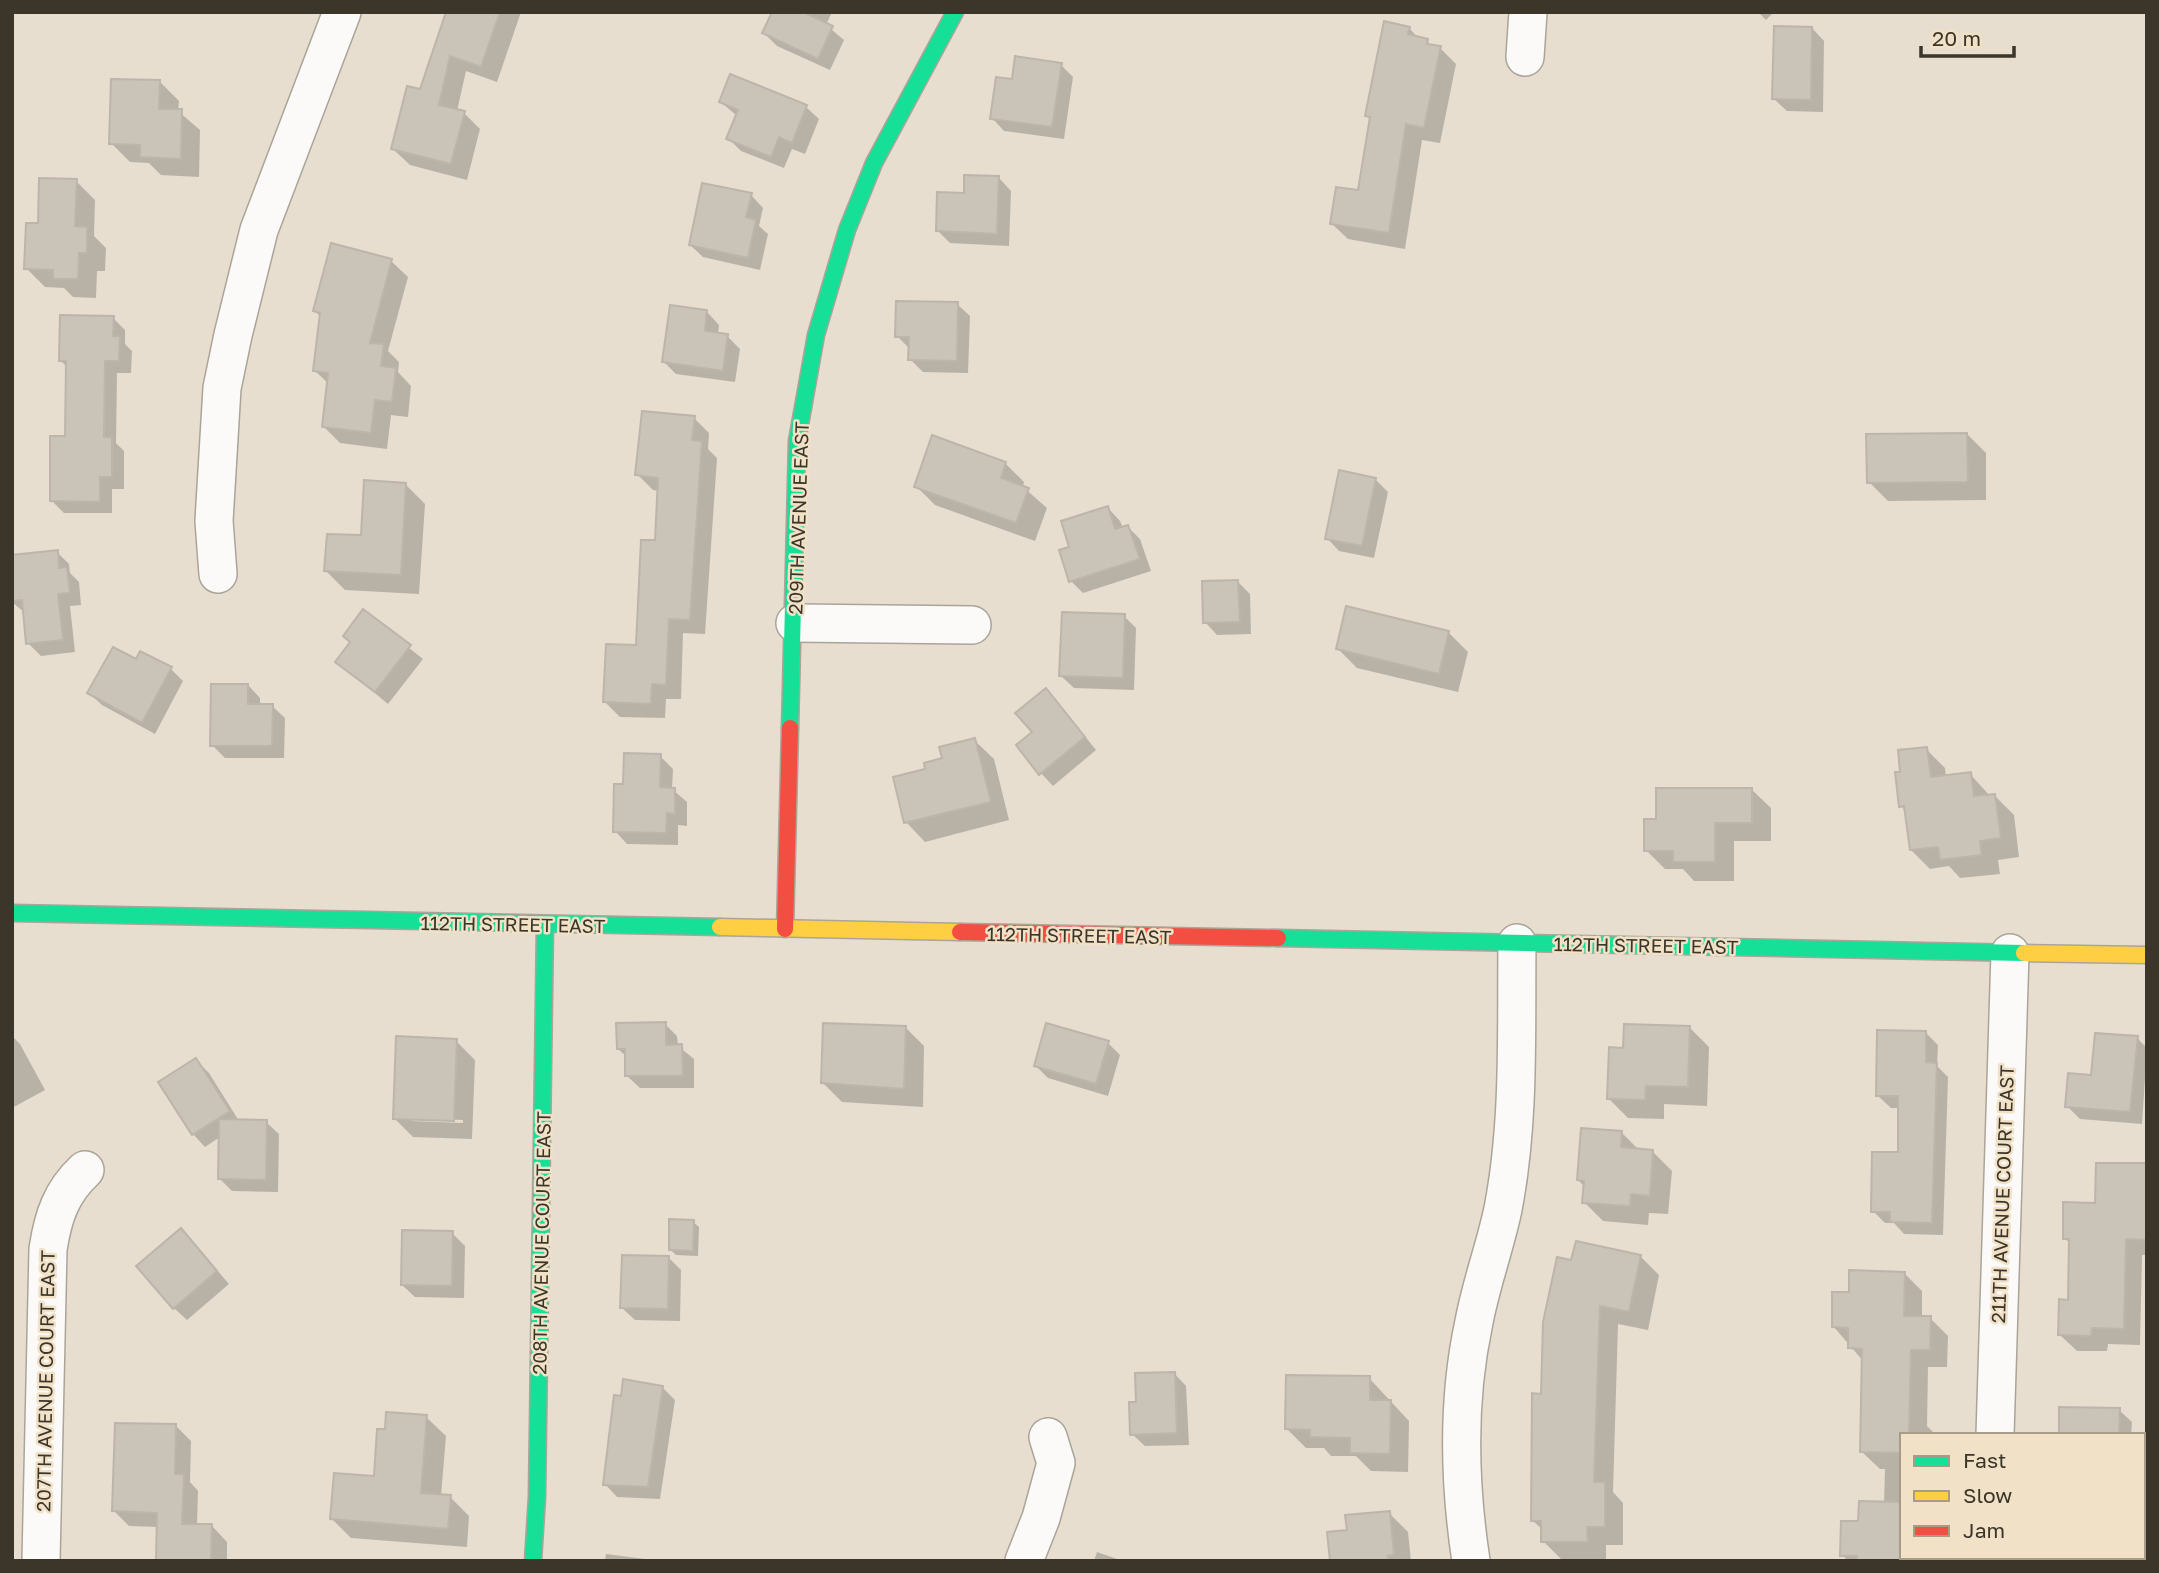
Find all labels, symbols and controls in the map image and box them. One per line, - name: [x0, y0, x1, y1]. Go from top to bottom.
- scale bar: [1921, 14, 2014, 58]
- text: 20 m: [1932, 25, 1981, 51]
- street label: 209TH AVENUE EAST: [783, 421, 813, 615]
- street label: 112TH STREET EAST: [420, 911, 606, 937]
- street label: 112TH STREET EAST: [986, 922, 1172, 948]
- street label: 112TH STREET EAST: [1553, 932, 1739, 958]
- street label: 211TH AVENUE COURT EAST: [1986, 1064, 2018, 1324]
- street label: 208TH AVENUE COURT EAST: [527, 1111, 555, 1375]
- street label: 207TH AVENUE COURT EAST: [31, 1250, 59, 1512]
- legend: [1900, 1433, 2145, 1559]
- text: Fast: [1963, 1447, 2006, 1473]
- text: Slow: [1963, 1482, 2012, 1508]
- text: Jam: [1963, 1517, 2005, 1543]

